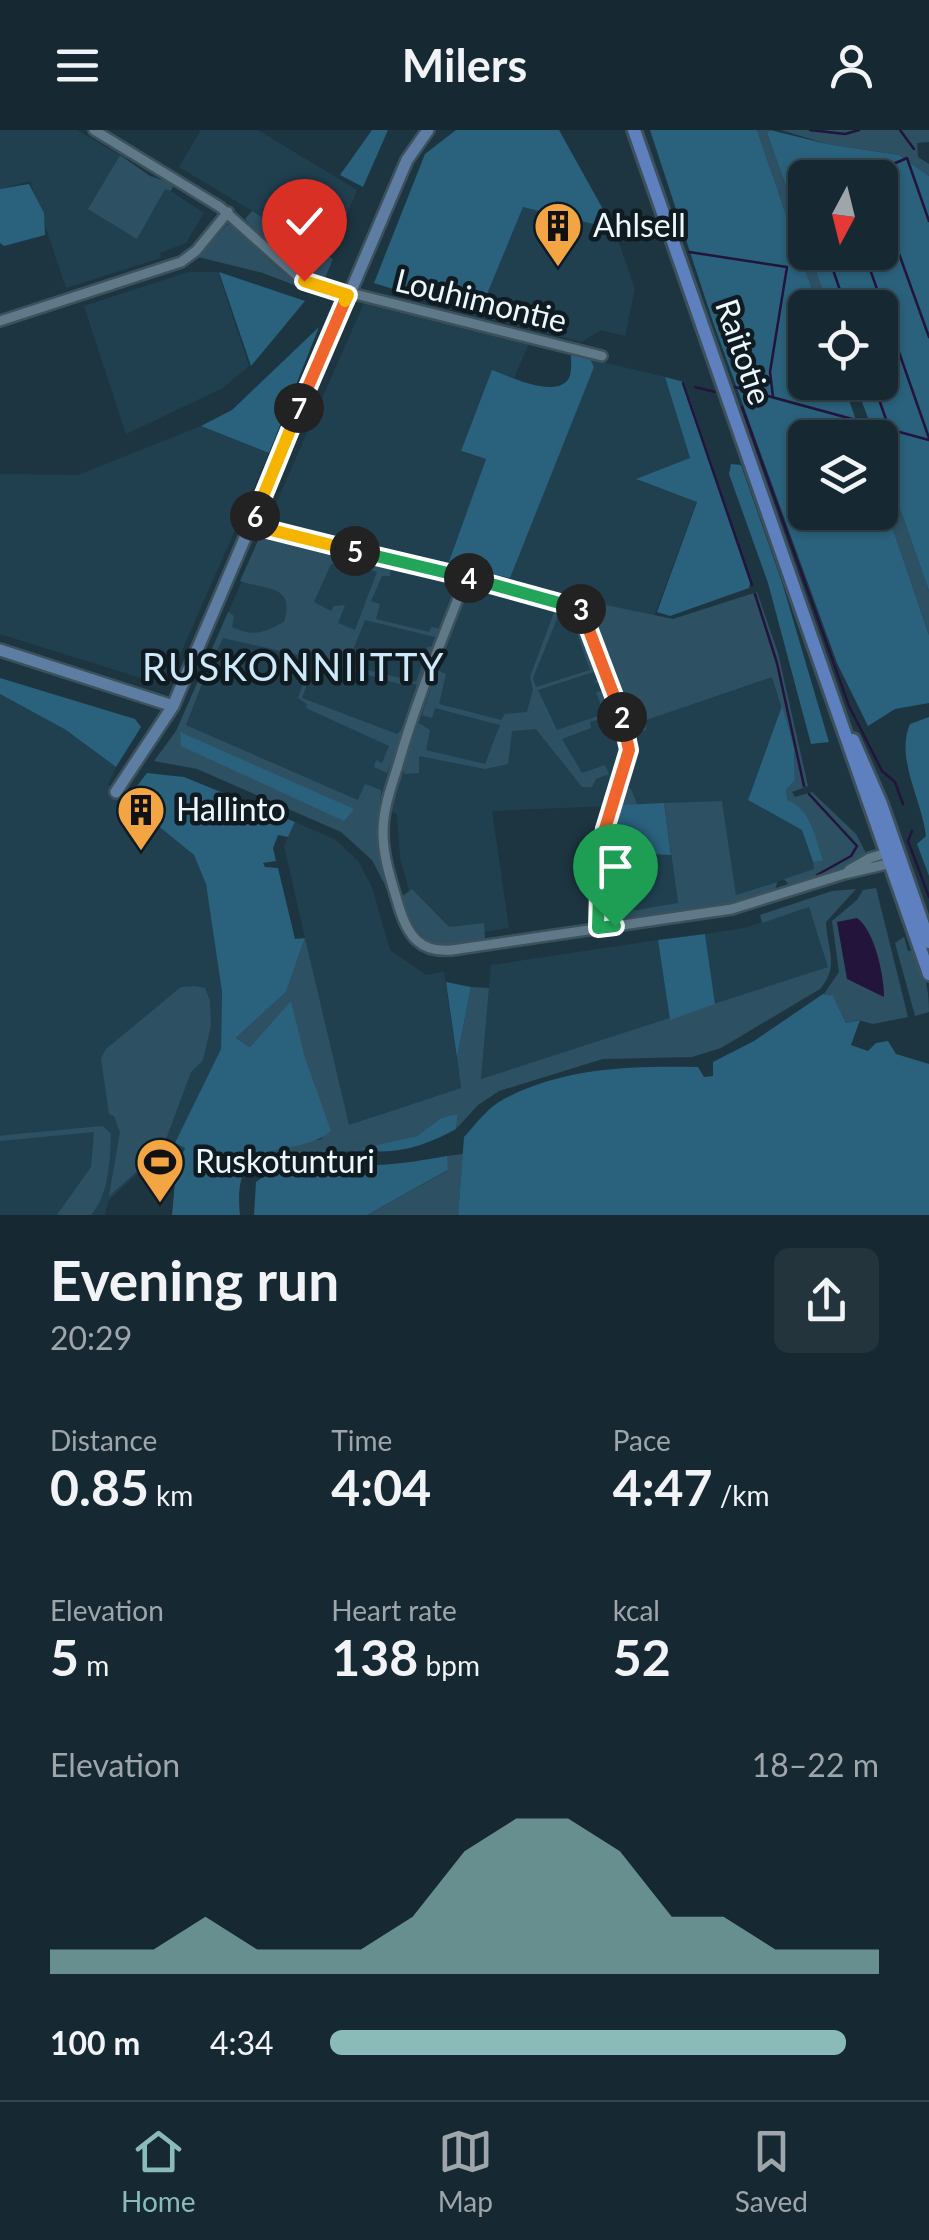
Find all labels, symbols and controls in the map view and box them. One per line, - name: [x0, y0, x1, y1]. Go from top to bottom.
- icon: menu: [50, 38, 105, 93]
- text: Milers: [402, 38, 527, 92]
- icon: person: [824, 38, 879, 93]
- north arrow: [788, 160, 898, 270]
- map controls: [788, 160, 898, 530]
- pin: [262, 179, 347, 282]
- icon: check: [277, 194, 332, 249]
- building icon: Ahlsell: [532, 200, 584, 268]
- place label: Ahlsell: [593, 205, 686, 244]
- street label: Louhimontie: [392, 259, 571, 340]
- button: locate: [788, 290, 898, 400]
- street label: Raitotie: [708, 294, 781, 410]
- pin: 7: [274, 383, 324, 433]
- text: 7: [291, 391, 307, 425]
- button: layers: [788, 420, 898, 530]
- pin: 6: [230, 491, 280, 541]
- text: 6: [247, 499, 263, 533]
- pin: 5: [330, 526, 380, 576]
- text: 5: [347, 534, 363, 568]
- pin: 4: [444, 553, 494, 603]
- text: 4: [461, 561, 477, 595]
- pin: 3: [556, 584, 606, 634]
- text: 3: [573, 592, 589, 626]
- district label: RUSKONNIITTY: [142, 643, 446, 689]
- pin: 2: [597, 692, 647, 742]
- text: 2: [614, 700, 630, 734]
- building icon: Hallinto: [115, 784, 167, 852]
- place label: Hallinto: [176, 789, 286, 828]
- pin: [573, 824, 658, 927]
- icon: arrive: [588, 839, 643, 894]
- sports icon: Ruskotunturi: [134, 1136, 186, 1204]
- place label: Ruskotunturi: [195, 1141, 375, 1180]
- text: Evening run: [50, 1247, 339, 1313]
- button: share: [774, 1248, 879, 1353]
- text: 20:29: [50, 1318, 132, 1357]
- text: Distance: [50, 1423, 157, 1457]
- text: Time: [331, 1423, 392, 1457]
- text: Pace: [613, 1423, 671, 1457]
- text: 0.85: [50, 1457, 149, 1517]
- text: 4:04: [331, 1457, 431, 1517]
- text: 4:47: [613, 1457, 713, 1517]
- text: km: [149, 1478, 193, 1512]
- text: /km: [713, 1478, 770, 1512]
- text: Elevation: [50, 1593, 164, 1627]
- text: Heart rate: [331, 1593, 457, 1627]
- text: kcal: [613, 1593, 660, 1627]
- text: 5: [50, 1627, 79, 1687]
- text: 138: [331, 1627, 418, 1687]
- text: 52: [613, 1627, 671, 1687]
- text: m: [79, 1648, 109, 1682]
- text: bpm: [418, 1648, 480, 1682]
- text: Elevation: [50, 1745, 180, 1784]
- text: 18–22 m: [752, 1745, 879, 1784]
- text: 100 m: [50, 2023, 140, 2062]
- text: 4:34: [210, 2023, 274, 2062]
- tab: Home: [121, 2124, 196, 2218]
- tab: Map: [438, 2124, 493, 2218]
- tab: Saved: [735, 2124, 808, 2218]

